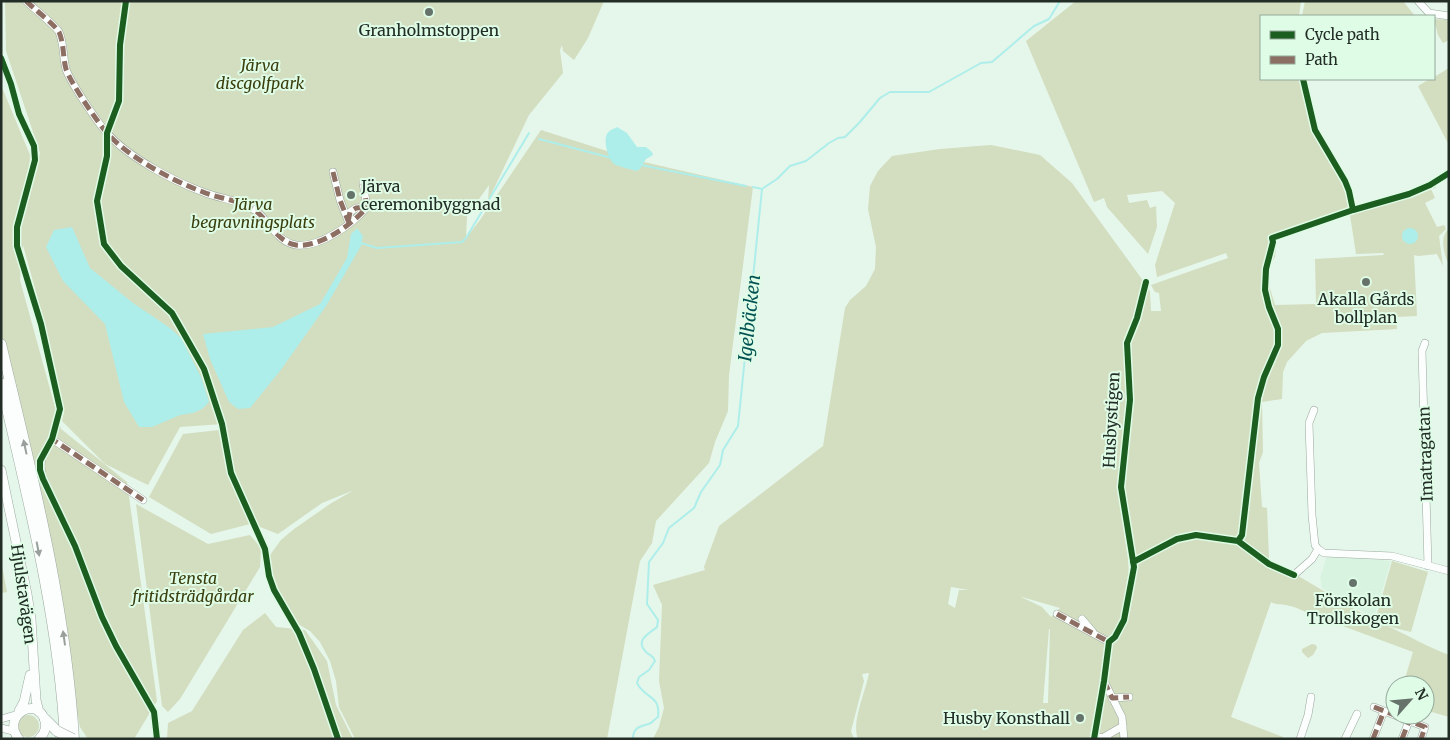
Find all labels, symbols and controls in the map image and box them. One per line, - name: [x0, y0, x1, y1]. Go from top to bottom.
- marker: Granholmstoppen: [423, 6, 435, 18]
- legend: [1260, 15, 1435, 80]
- place label: Granholmstoppen: [359, 20, 500, 40]
- text: Cycle path: [1305, 25, 1380, 44]
- text: Path: [1305, 50, 1338, 69]
- park label: Järva discgolfpark: [216, 55, 305, 93]
- place label: Järva ceremonibyggnad: [360, 176, 501, 214]
- marker: Järva ceremonibyggnad: [345, 189, 357, 201]
- park label: Järva begravningsplats: [191, 194, 315, 232]
- water label: Igelbäcken: [733, 273, 765, 363]
- marker: Akalla Gårds bollplan: [1360, 276, 1372, 288]
- place label: Akalla Gårds bollplan: [1317, 289, 1415, 327]
- street label: Husbystigen: [1098, 371, 1124, 469]
- street label: Imatragatan: [1413, 406, 1437, 502]
- one-way arrow: [21, 439, 29, 455]
- one-way arrow: [34, 542, 42, 558]
- street label: Hjulstavägen: [7, 543, 41, 646]
- park label: Tensta fritidsträdgårdar: [130, 568, 254, 606]
- marker: Förskolan Trollskogen: [1347, 577, 1359, 589]
- place label: Förskolan Trollskogen: [1307, 590, 1400, 628]
- one-way arrow: [59, 630, 67, 646]
- north arrow: [1385, 675, 1435, 725]
- text: N: [1411, 685, 1432, 703]
- place label: Husby Konsthall: [943, 708, 1070, 728]
- marker: Husby Konsthall: [1074, 712, 1086, 724]

